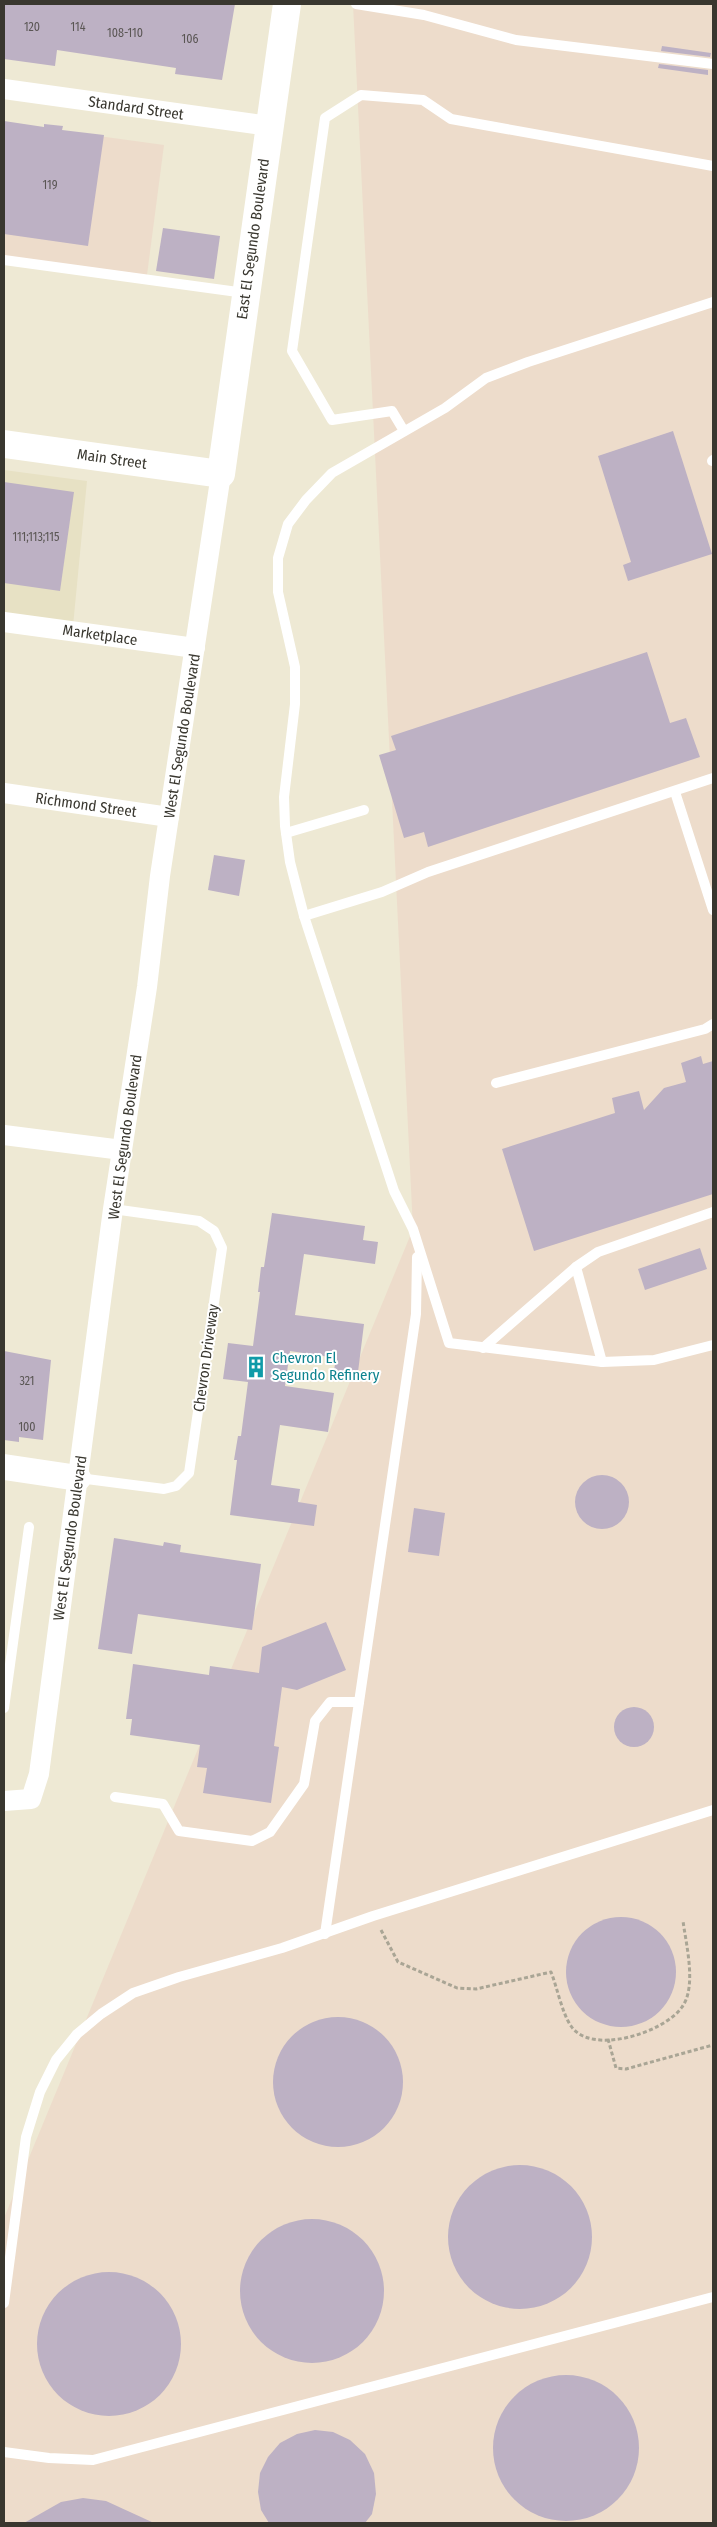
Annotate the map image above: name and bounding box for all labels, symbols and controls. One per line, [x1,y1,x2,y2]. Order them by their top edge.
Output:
house number: 120 [24,20,40,34]
house number: 114 [70,20,86,34]
house number: 108-110 [107,26,143,40]
house number: 106 [182,32,198,46]
street label: Standard Street [87,92,185,124]
street label: East El Segundo Boulevard [233,157,273,321]
house number: 119 [42,178,58,192]
street label: Main Street [76,445,148,473]
house number: 111;113;115 [12,530,60,544]
street label: Marketplace [62,621,138,649]
street label: West El Segundo Boulevard [160,652,204,820]
street label: Richmond Street [34,789,138,821]
street label: West El Segundo Boulevard [104,1053,146,1221]
street label: Chevron Driveway [190,1303,223,1413]
place label: Chevron El Segundo Refinery [272,1349,380,1384]
building icon: Chevron El Segundo Refinery [243,1354,269,1380]
house number: 321 [19,1374,35,1388]
house number: 100 [18,1420,36,1434]
street label: West El Segundo Boulevard [49,1454,91,1622]

